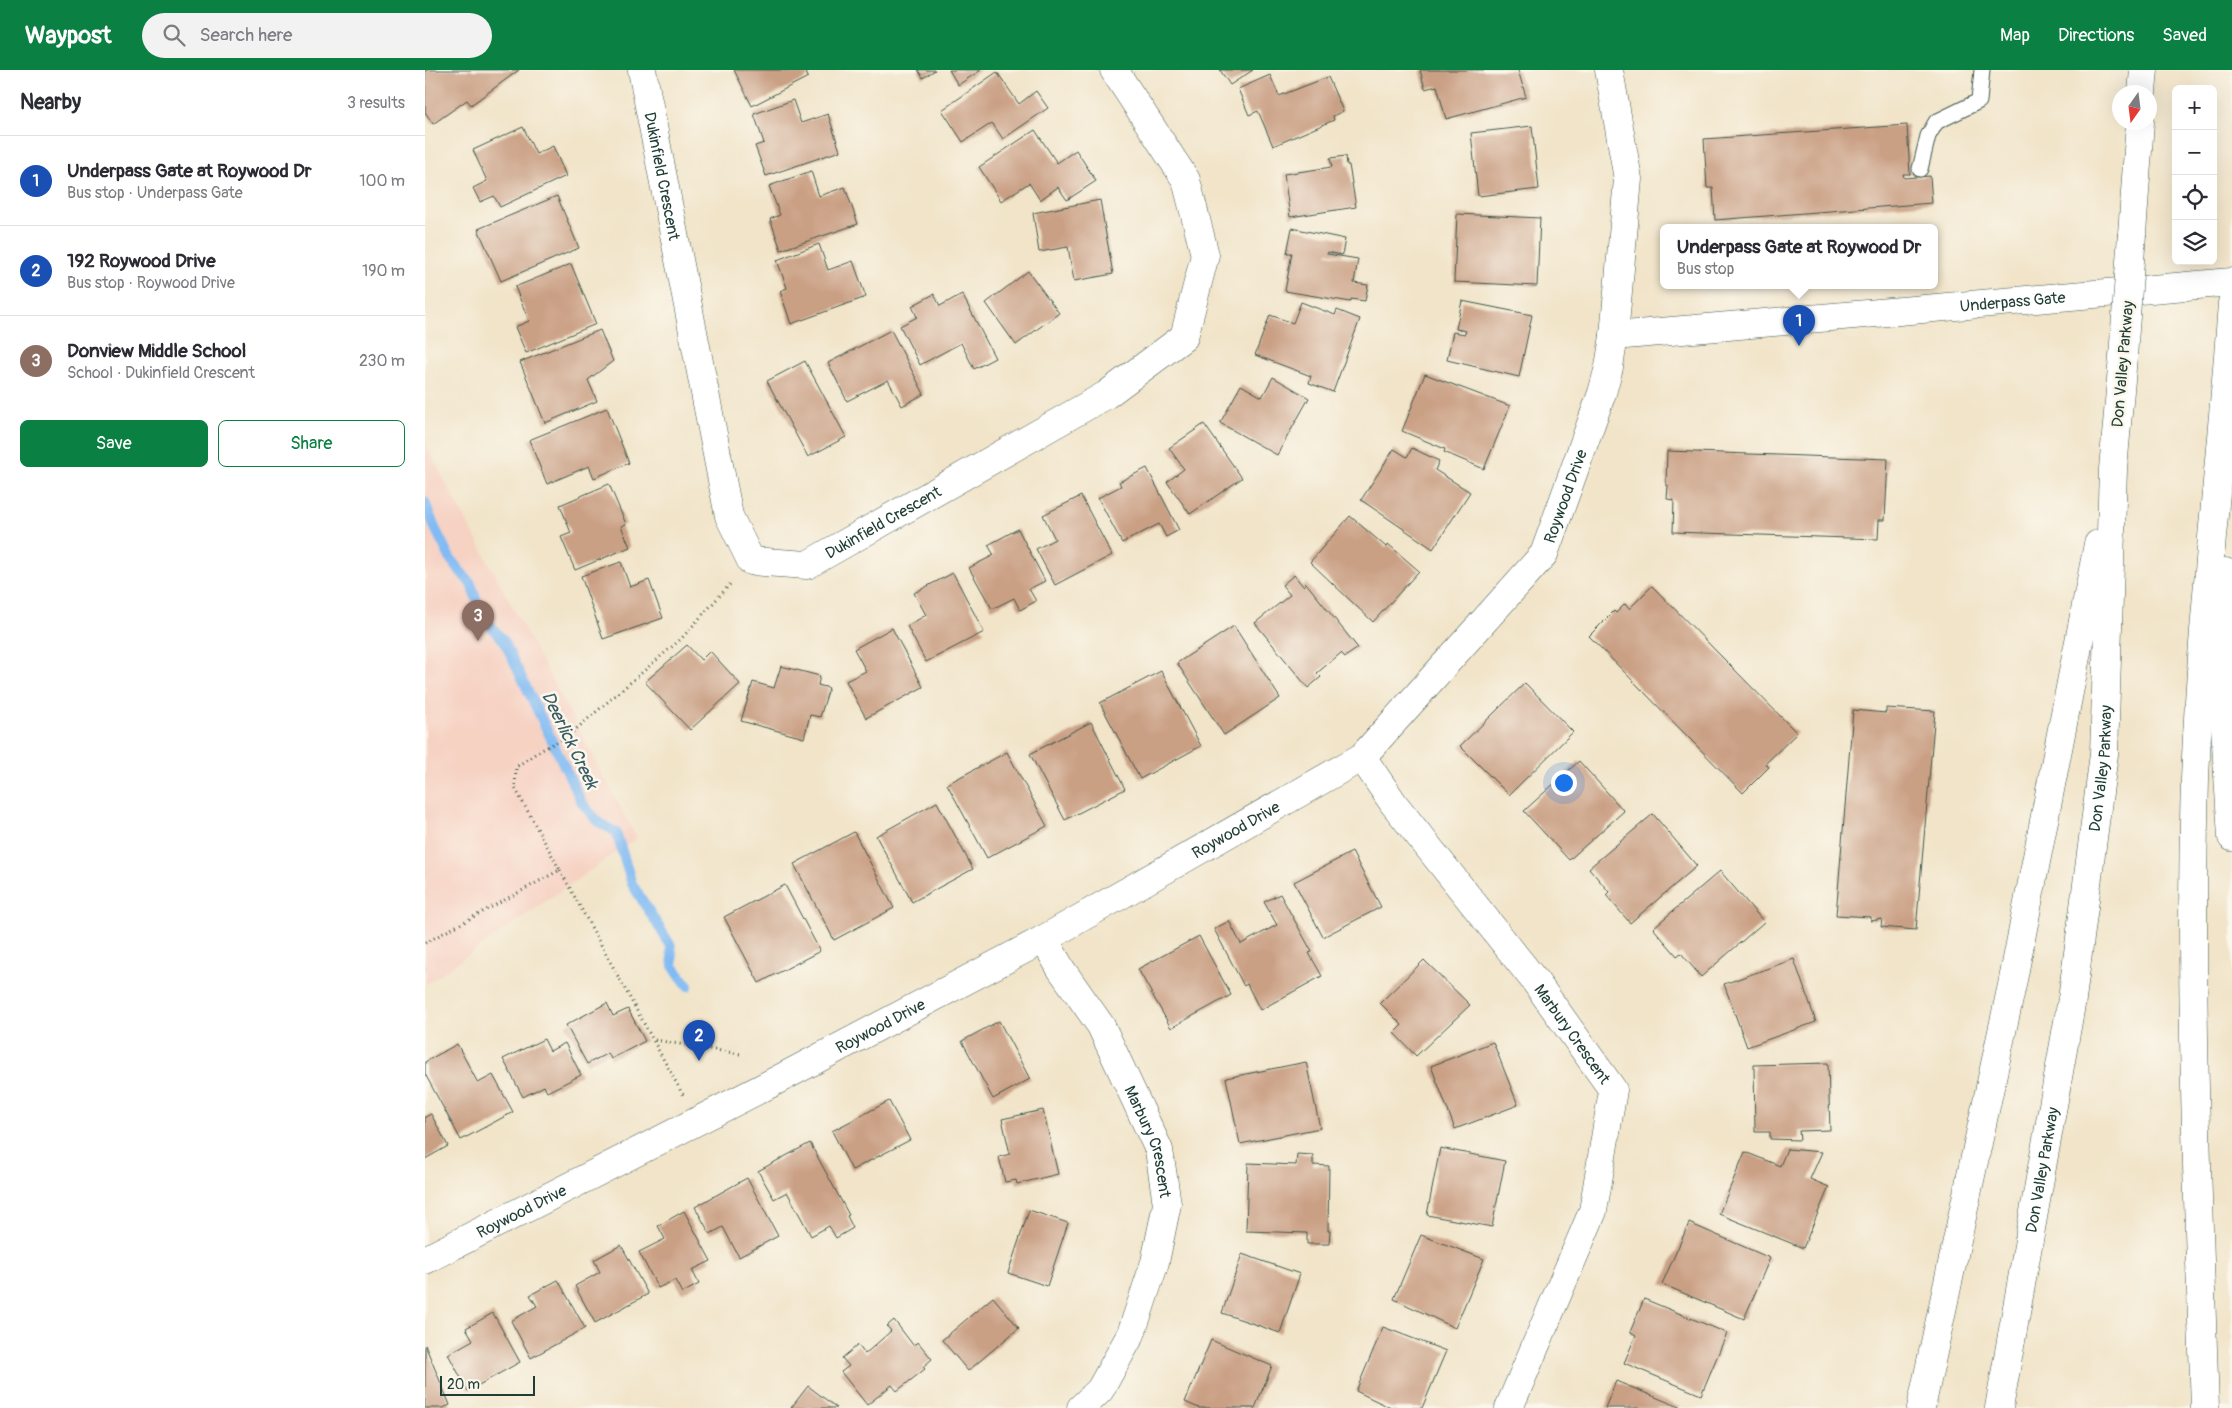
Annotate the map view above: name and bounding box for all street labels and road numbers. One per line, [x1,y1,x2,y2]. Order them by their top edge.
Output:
street label: Dukinfield Crescent [639,110,684,242]
street label: Underpass Gate [1959,288,2066,317]
street label: Don Valley Parkway [2108,300,2139,428]
street label: Roywood Drive [1540,447,1592,546]
street label: Dukinfield Crescent [822,482,945,564]
street label: Don Valley Parkway [2085,705,2117,833]
street label: Roywood Drive [1188,797,1284,863]
street label: Marbury Crescent [1529,980,1615,1089]
street label: Roywood Drive [833,995,929,1058]
street label: Marbury Crescent [1119,1083,1175,1200]
street label: Don Valley Parkway [2021,1105,2064,1234]
street label: Roywood Drive [473,1181,570,1243]

